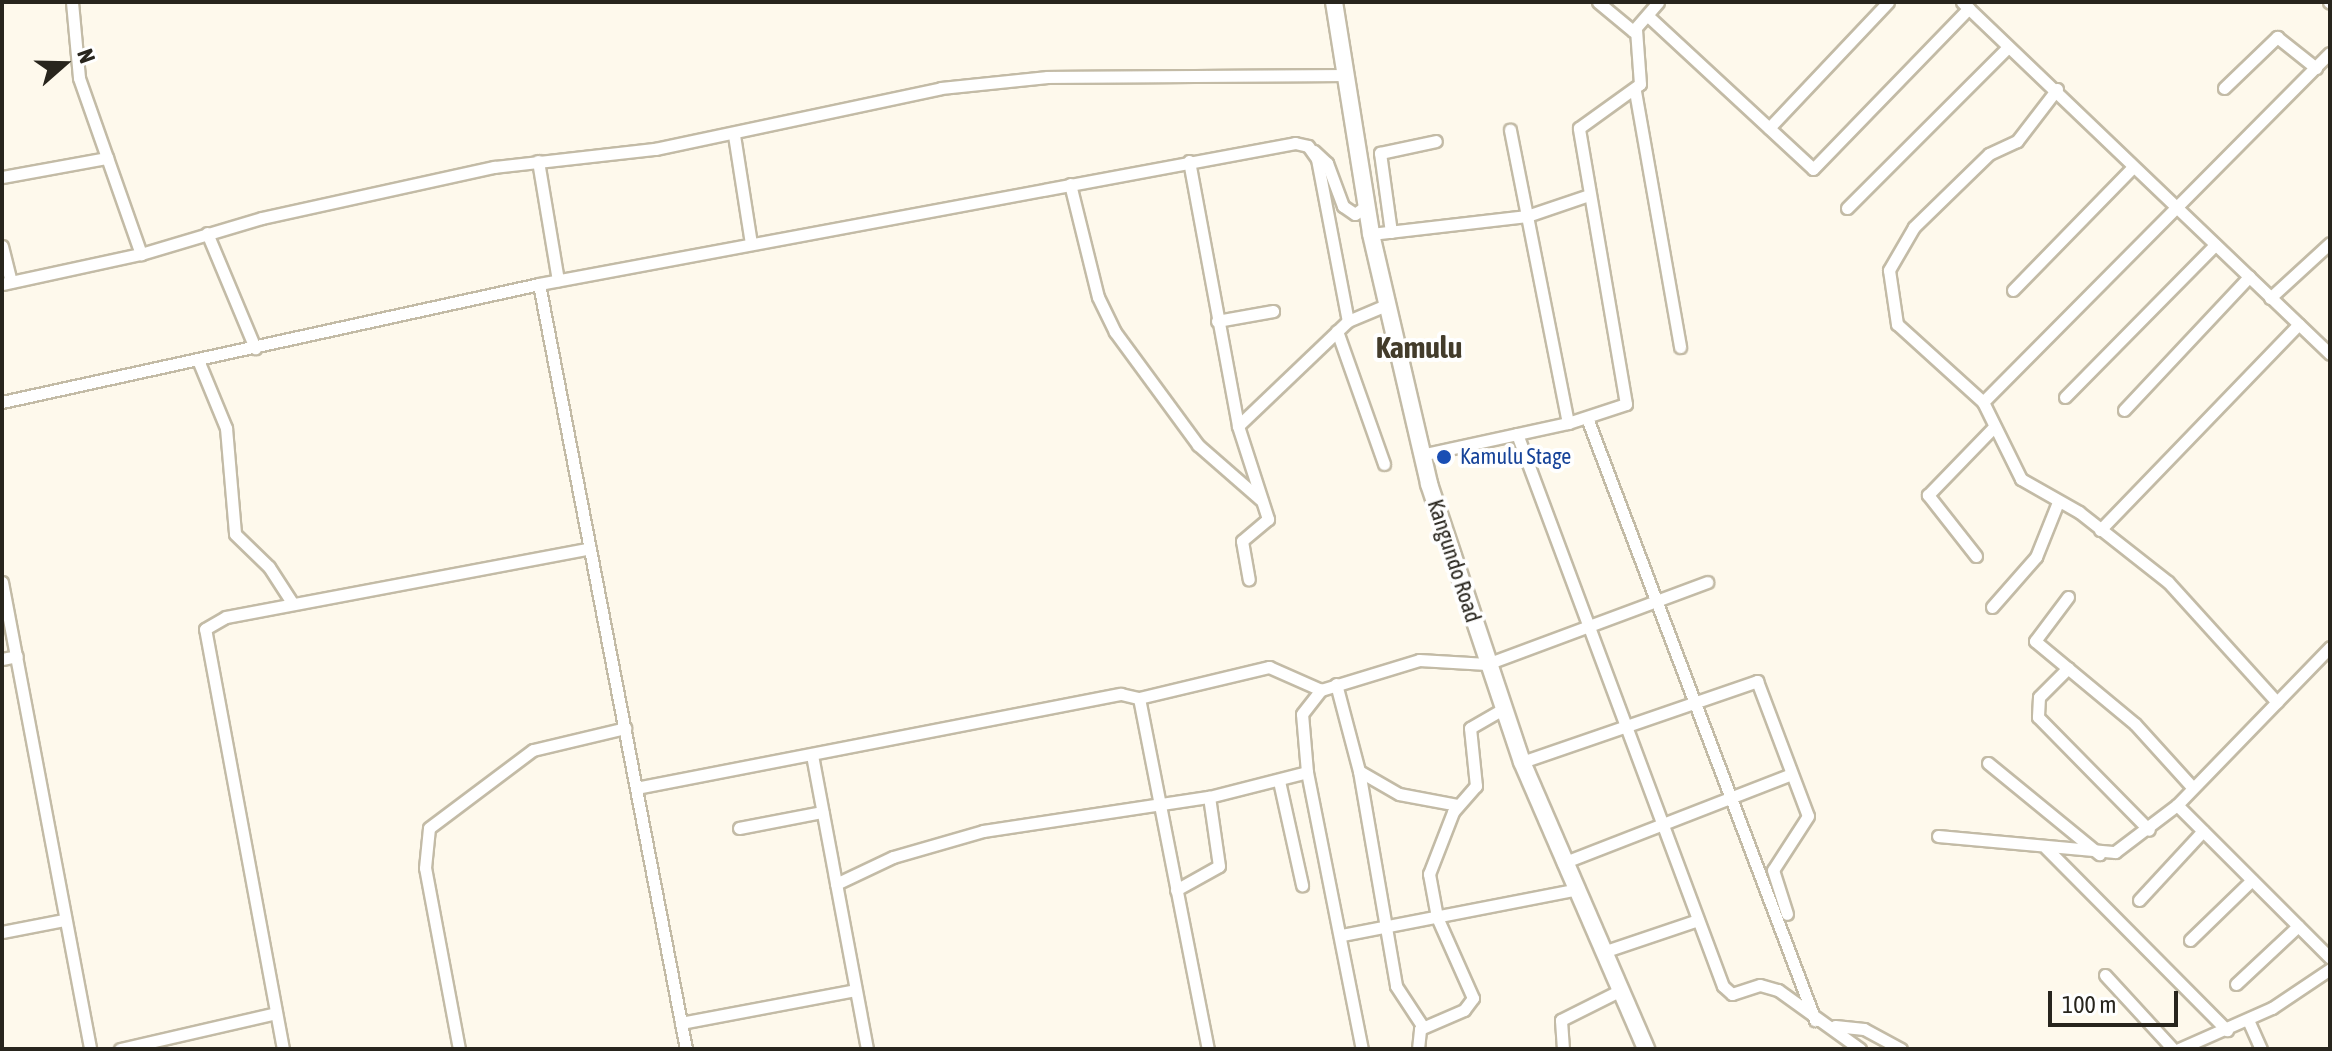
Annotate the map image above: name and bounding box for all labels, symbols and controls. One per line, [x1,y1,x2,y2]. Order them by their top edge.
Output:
north arrow [24,24,104,104]
text: N [72,45,101,66]
district label: Kamulu [1376,329,1462,365]
place label: Kamulu Stage [1460,444,1571,470]
marker: Kamulu Stage [1435,448,1453,466]
street label: Kangundo Road [1422,496,1486,626]
scale bar [2052,975,2182,1025]
text: 100 m [2062,991,2116,1018]

